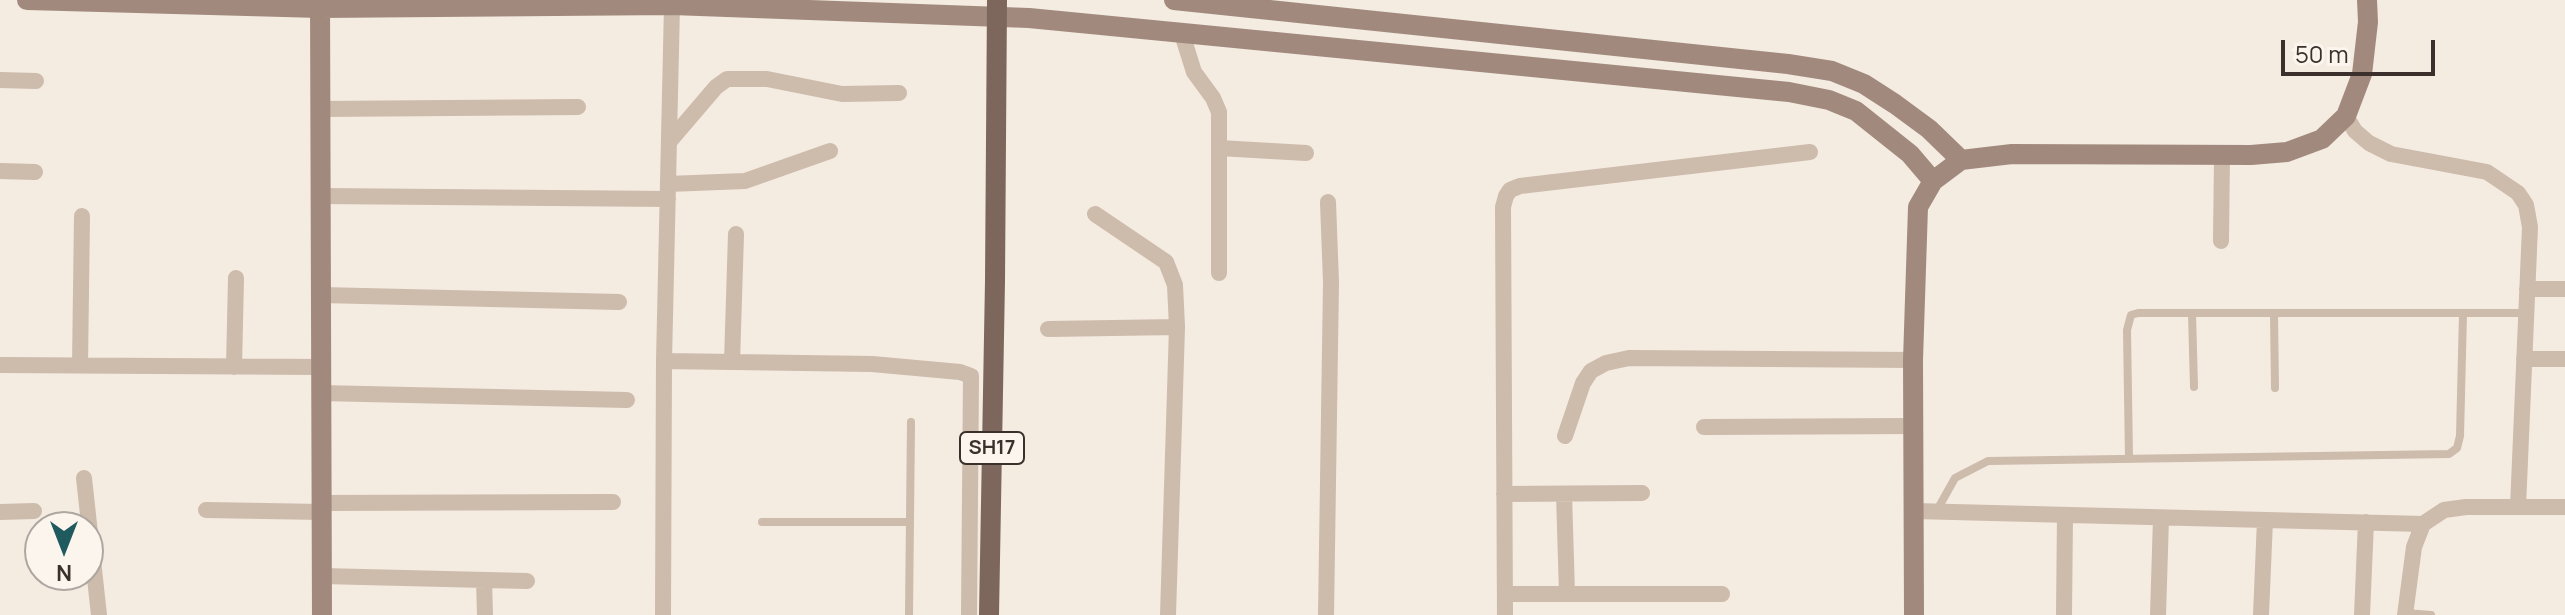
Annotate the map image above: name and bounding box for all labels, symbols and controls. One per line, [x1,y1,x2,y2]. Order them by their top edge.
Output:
scale bar [2285,24,2439,74]
text: 50 m [2295,37,2349,70]
road number: SH17 [960,432,1024,464]
north arrow [24,511,104,591]
text: N [56,558,72,588]

